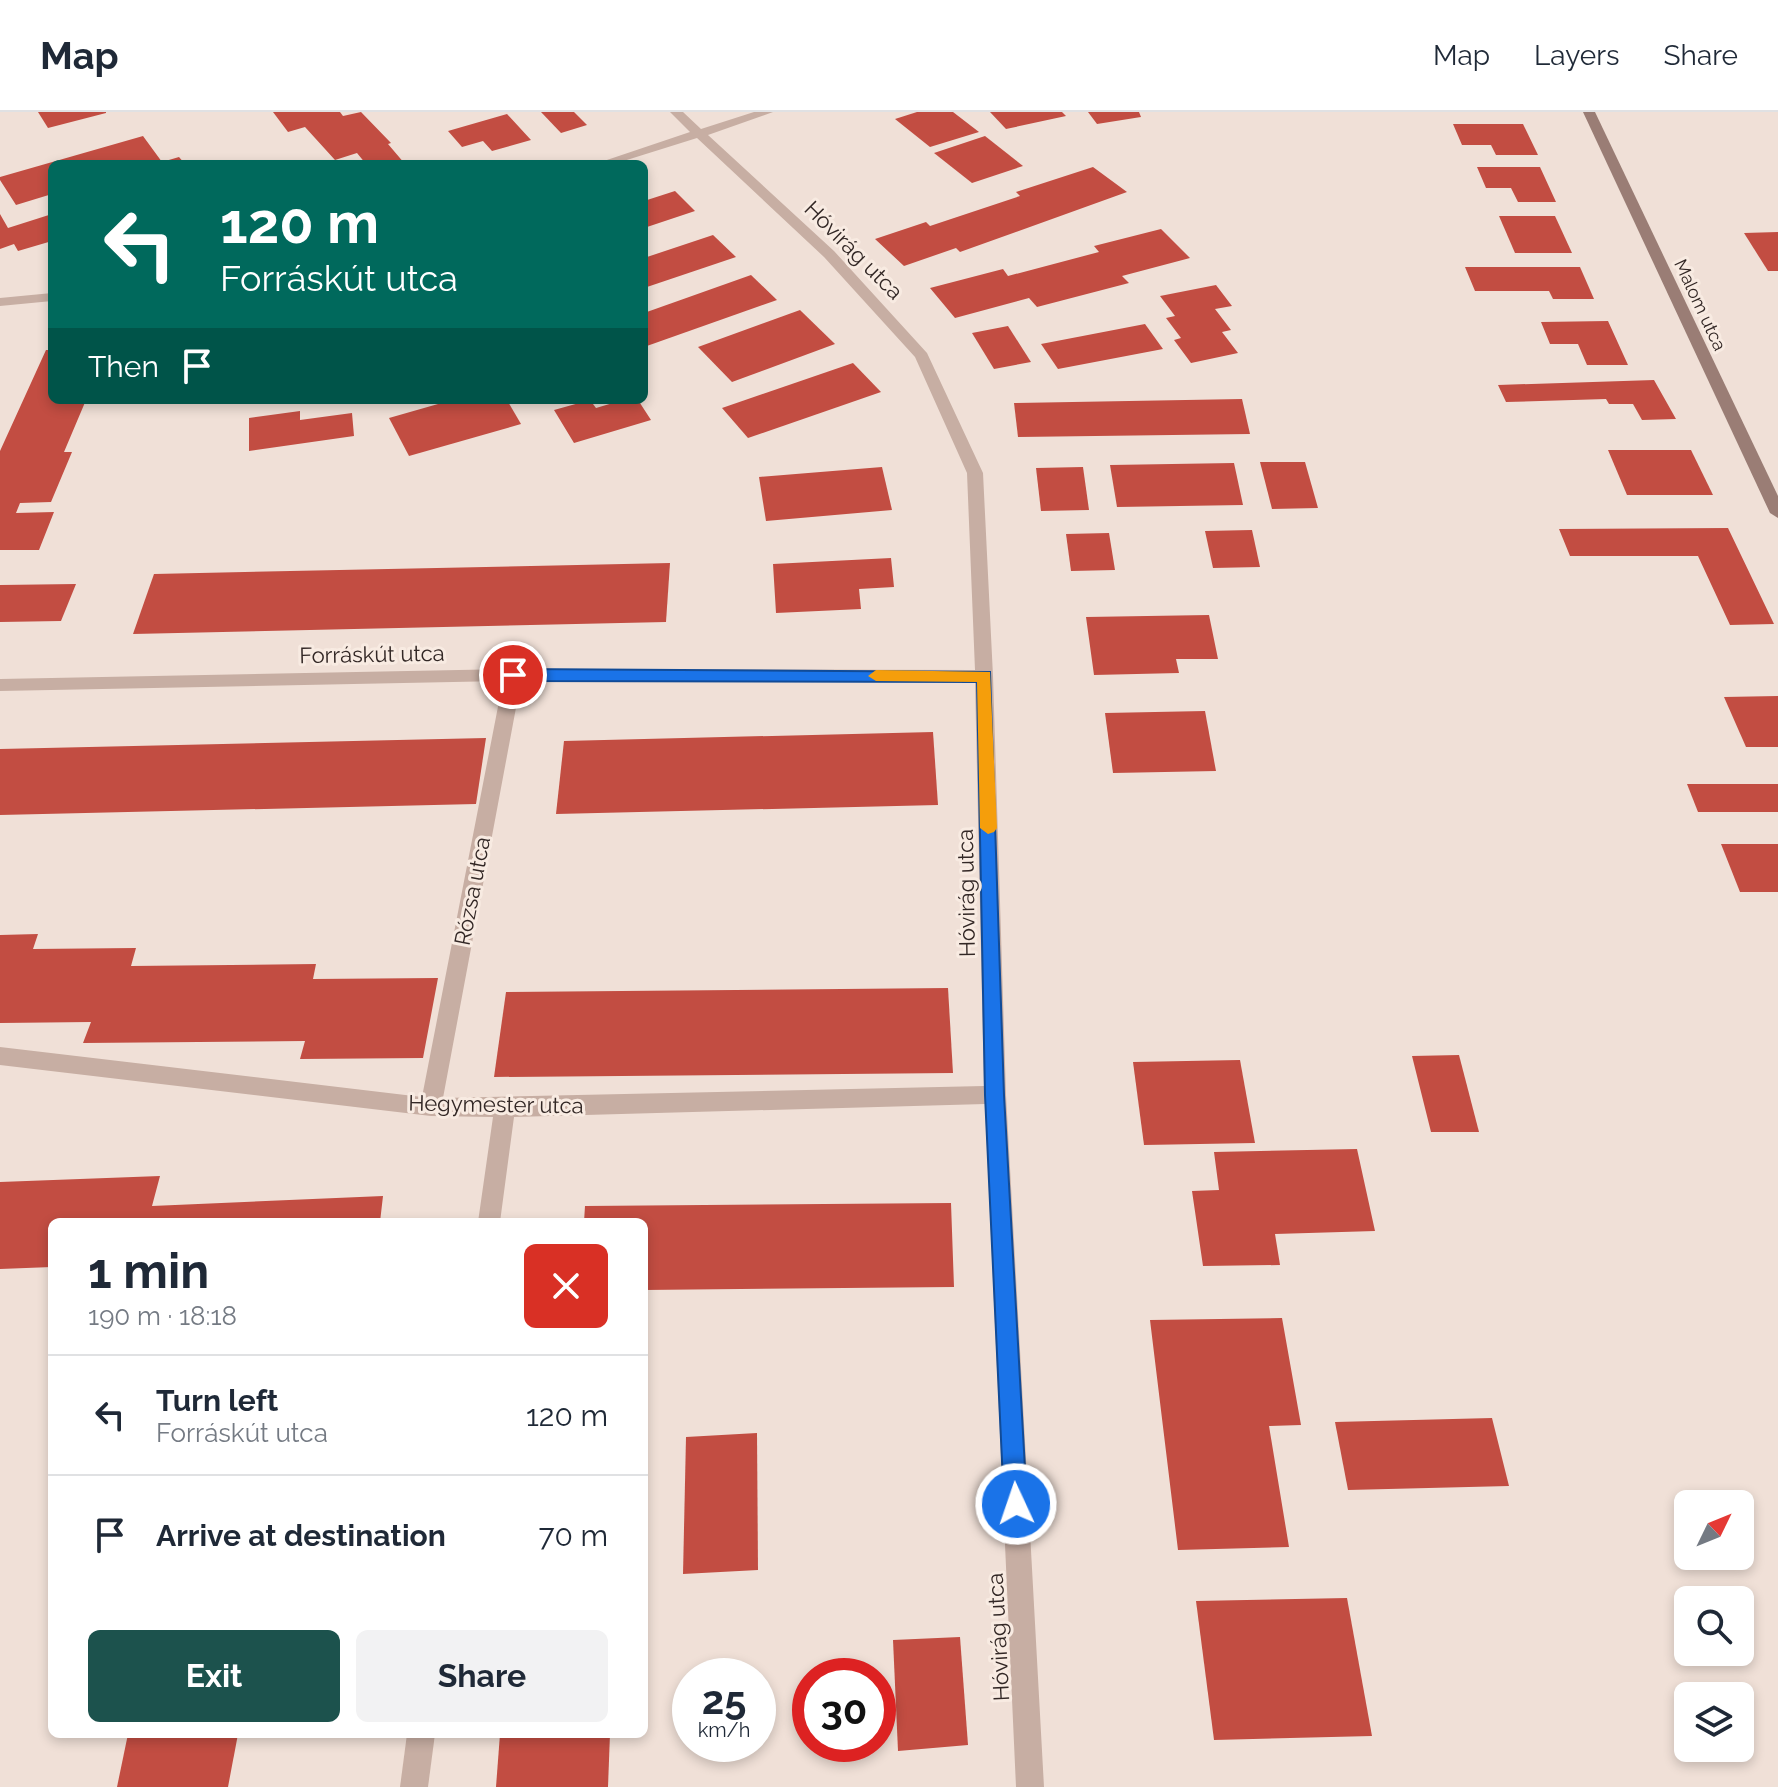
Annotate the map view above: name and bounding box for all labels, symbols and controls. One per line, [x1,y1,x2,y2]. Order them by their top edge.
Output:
text: Map [40,33,119,78]
text: Map [1433,39,1490,72]
text: Layers [1534,39,1620,72]
text: Share [1664,39,1738,72]
text: 120 m [220,190,379,256]
icon: left [88,192,192,296]
street label: Hóvirág utca [799,195,909,305]
street label: Malom utca [1670,256,1731,354]
text: Forráskút utca [220,257,458,299]
icon: arrive [175,344,219,388]
text: Then [88,349,159,384]
street label: Forráskút utca [299,640,445,668]
pin [479,641,547,709]
icon: arrive [491,653,535,697]
street label: Hóvirág utca [952,829,980,957]
street label: Rózsa utca [449,834,495,948]
street label: Hegymester utca [408,1089,584,1119]
text: 1 min [88,1243,209,1299]
button: close [524,1244,608,1328]
text: 190 m · 18:18 [88,1301,237,1331]
text: Turn left [156,1383,278,1418]
icon: left [88,1393,132,1437]
text: 120 m [526,1398,608,1433]
text: Forráskút utca [156,1418,328,1448]
position arrow [974,1462,1058,1546]
north arrow [1674,1490,1754,1570]
map controls [1674,1490,1754,1762]
icon: arrive [88,1513,132,1557]
text: Arrive at destination [156,1518,446,1553]
text: 70 m [538,1518,608,1553]
street label: Hóvirág utca [982,1572,1014,1702]
button: search [1674,1586,1754,1666]
button: Exit [88,1630,340,1722]
button: Share [356,1630,608,1722]
speed limit sign: 30 [792,1658,896,1762]
text: 25 [702,1676,746,1723]
button: layers [1674,1682,1754,1762]
text: km/h [698,1718,750,1742]

